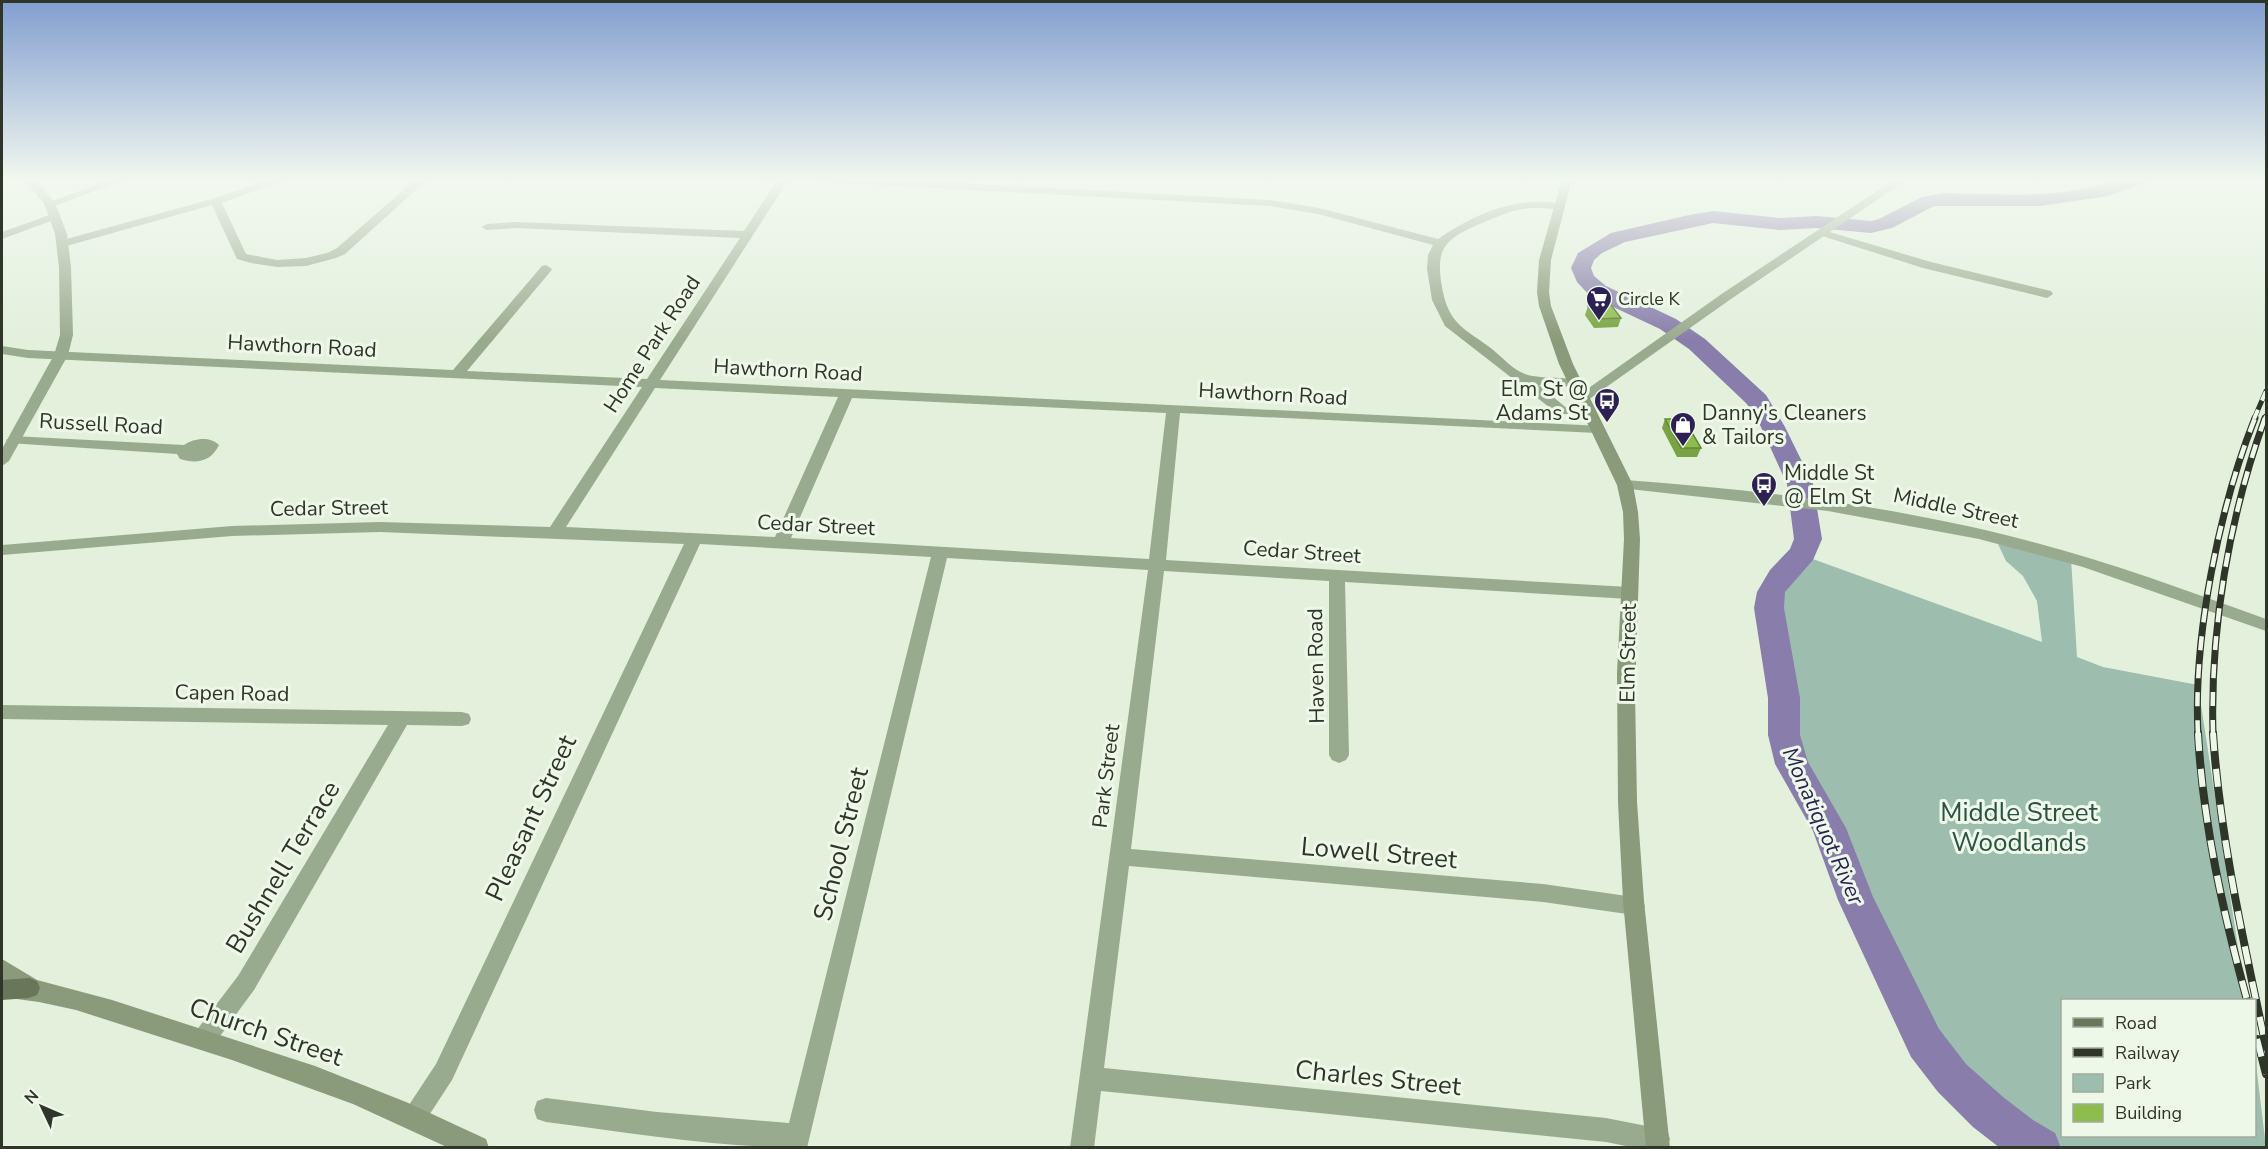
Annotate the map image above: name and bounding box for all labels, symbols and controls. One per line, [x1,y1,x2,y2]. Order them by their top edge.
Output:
street label: Home Park Road [597,270,707,418]
supermarket icon: Circle K [1584,284,1614,322]
place label: Circle K [1618,287,1680,311]
street label: Hawthorn Road [227,328,377,364]
street label: Hawthorn Road [713,352,863,388]
place label: Elm St @ Adams St [1496,375,1589,427]
street label: Hawthorn Road [1198,376,1348,412]
bus stop icon: Elm St @ Adams St [1592,386,1622,424]
place label: Danny's Cleaners & Tailors [1702,399,1867,451]
street label: Russell Road [38,407,164,441]
shop icon: Danny's Cleaners & Tailors [1668,410,1698,448]
place label: Middle St @ Elm St [1784,459,1875,511]
bus stop icon: Middle St @ Elm St [1749,470,1779,508]
street label: Middle Street [1891,481,2022,535]
street label: Cedar Street [270,493,389,523]
street label: Cedar Street [756,508,876,542]
street label: Cedar Street [1242,534,1363,570]
street label: Elm Street [1613,603,1643,703]
street label: Haven Road [1301,608,1331,724]
street label: Capen Road [174,678,290,708]
street label: Park Street [1086,722,1126,830]
street label: Pleasant Street [477,728,585,907]
water label: Monatiquot River [1775,743,1872,910]
street label: School Street [805,763,877,924]
street label: Bushnell Terrace [218,774,348,960]
park label: Middle Street Woodlands [1940,795,2099,860]
street label: Lowell Street [1299,829,1460,877]
street label: Church Street [184,989,348,1075]
legend [2061,999,2256,1137]
text: Road [2115,1011,2157,1035]
text: Railway [2115,1041,2180,1065]
street label: Charles Street [1293,1052,1464,1104]
text: Park [2115,1071,2152,1095]
north arrow [12,1077,72,1137]
text: N [20,1085,44,1109]
text: Building [2115,1101,2182,1125]

